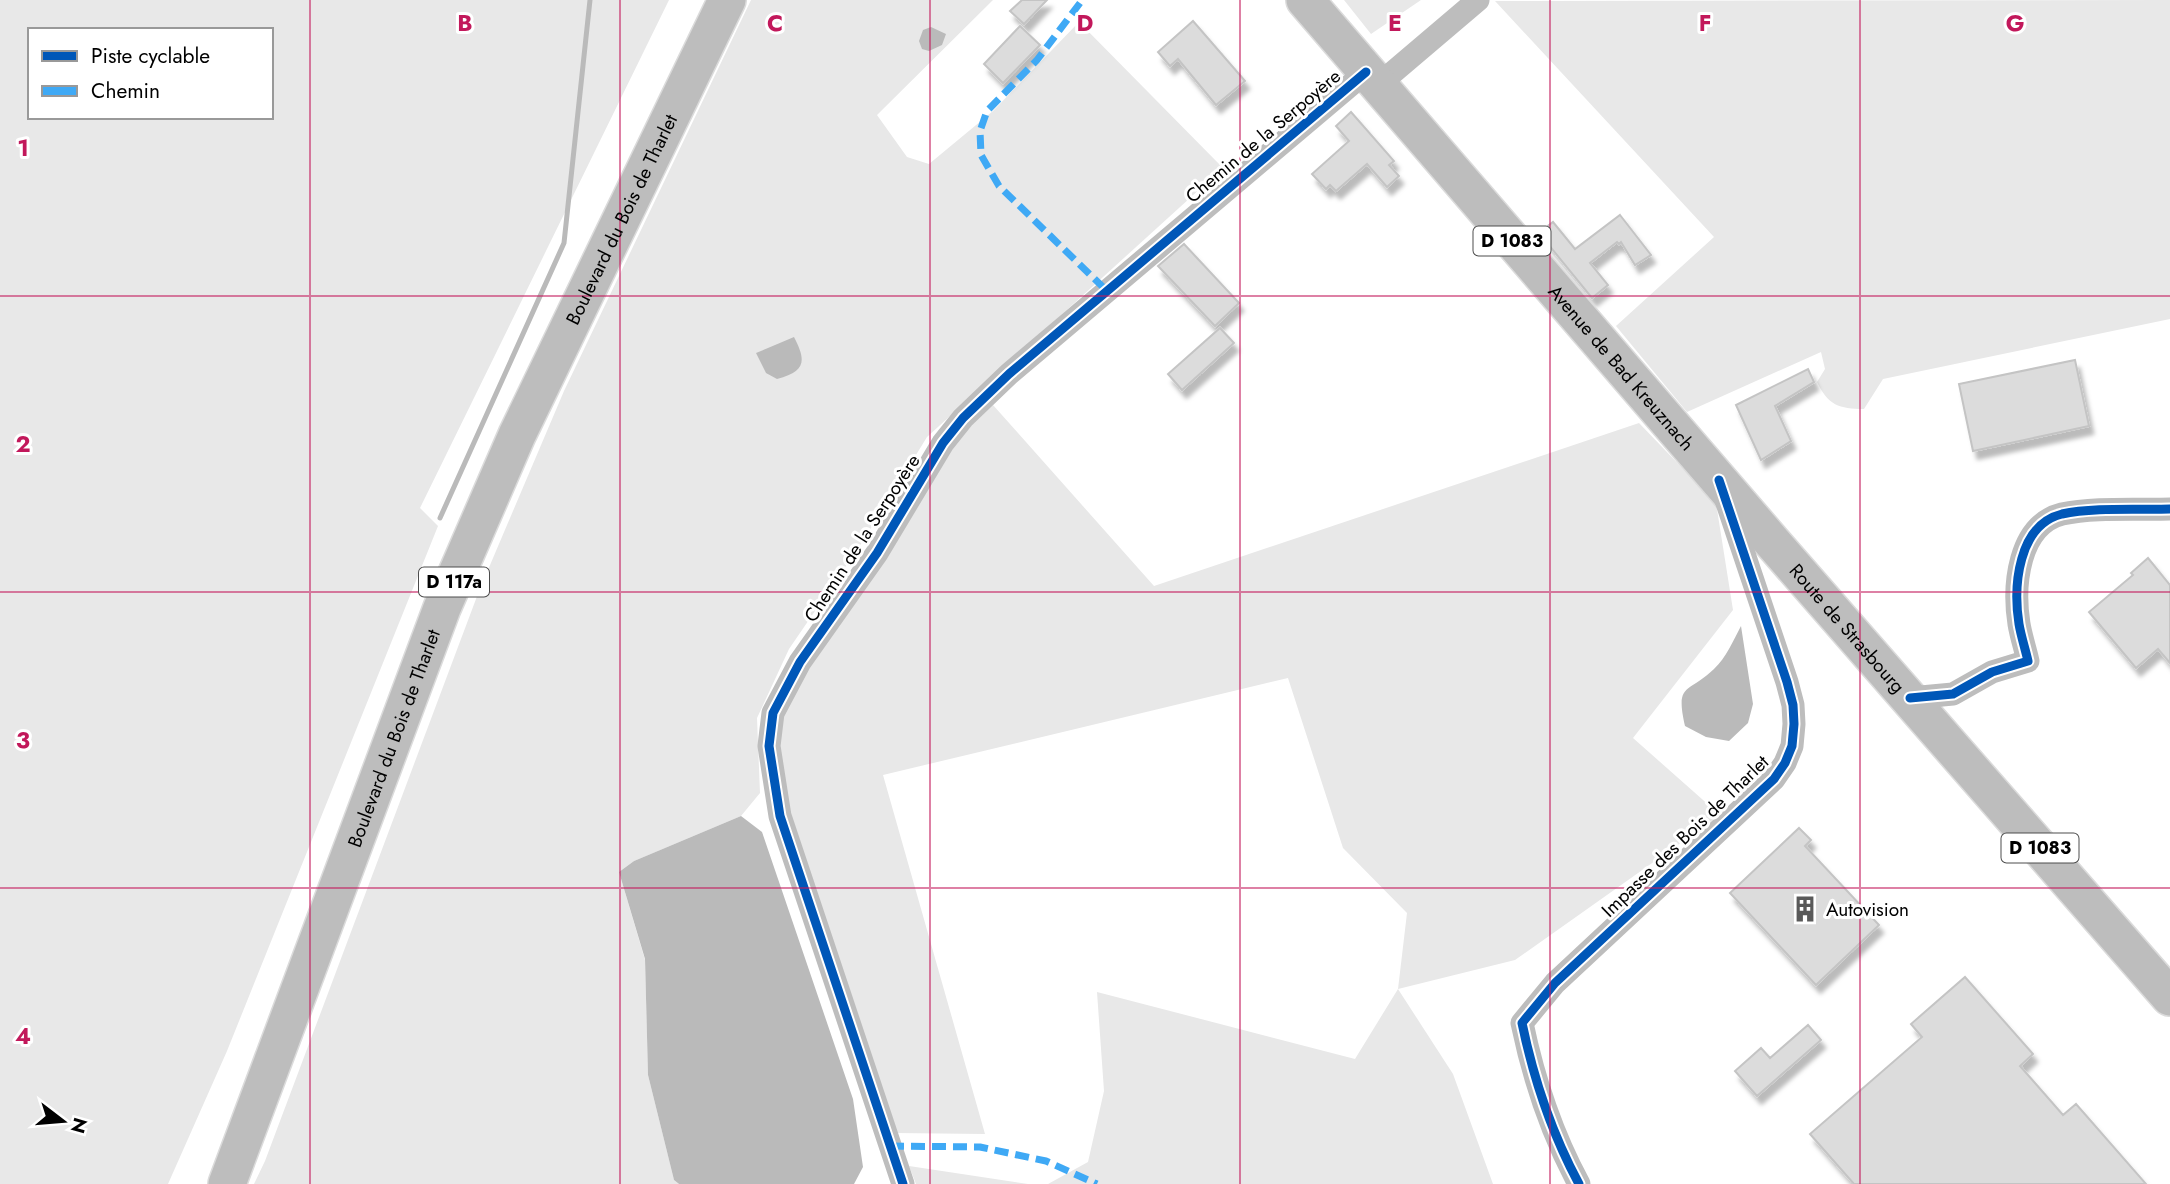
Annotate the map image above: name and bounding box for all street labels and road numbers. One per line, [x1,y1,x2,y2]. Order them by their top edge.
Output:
street label: Chemin de la Serpoyère [1180,63,1347,209]
street label: Boulevard du Bois de Tharlet [559,109,684,329]
road number: D 1083 [1474,227,1550,256]
street label: Avenue de Bad Kreuznach [1542,279,1701,456]
street label: Chemin de la Serpoyère [798,449,927,627]
street label: Route de Strasbourg [1783,558,1912,699]
road number: D 117a [419,568,489,596]
street label: Boulevard du Bois de Tharlet [340,625,447,851]
street label: Impasse des Bois de Tharlet [1595,749,1775,923]
road number: D 1083 [2002,834,2078,862]

